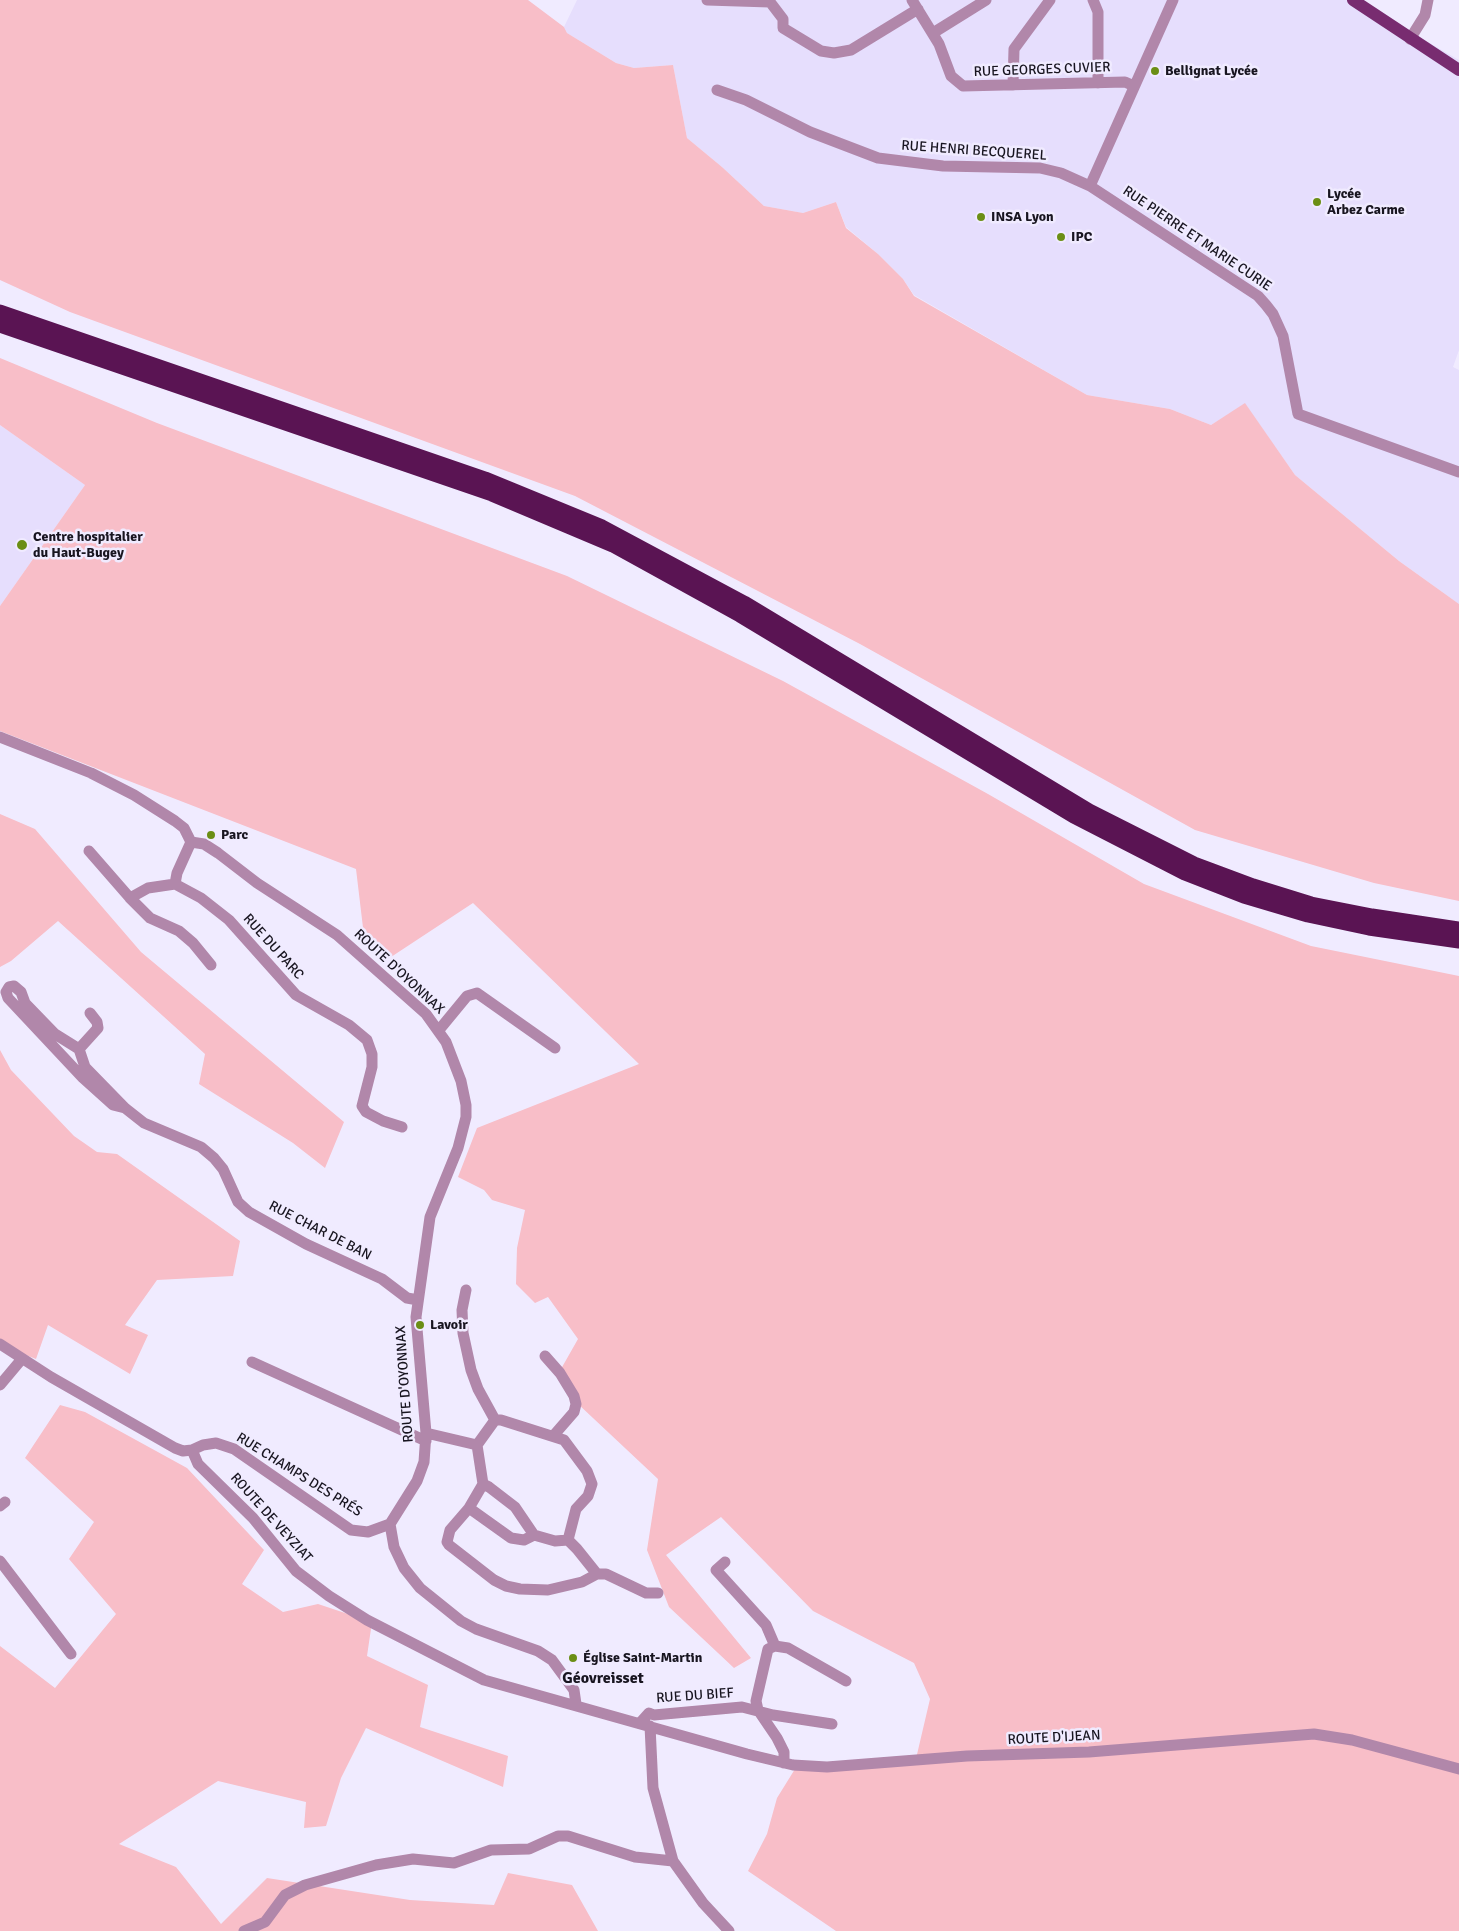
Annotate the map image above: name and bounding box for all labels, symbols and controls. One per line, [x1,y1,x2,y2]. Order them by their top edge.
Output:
street label: RUE GEORGES CUVIER [973,59,1111,81]
place label: Bellignat Lycée [1165,63,1258,79]
marker: Bellignat Lycée [1149,65,1161,77]
street label: RUE HENRI BECQUEREL [901,138,1047,164]
street label: RUE PIERRE ET MARIE CURIE [1119,183,1275,295]
place label: Lycée Arbez Carme [1327,186,1405,218]
marker: Lycée Arbez Carme [1311,196,1323,208]
place label: INSA Lyon [991,209,1054,225]
marker: INSA Lyon [975,211,987,223]
place label: IPC [1071,229,1092,245]
marker: IPC [1055,231,1067,243]
place label: Centre hospitalier du Haut-Bugey [33,529,143,562]
marker: Centre hospitalier du Haut-Bugey [15,538,29,552]
place label: Parc [221,827,248,843]
marker: Parc [205,829,217,841]
street label: RUE DU PARC [239,911,307,983]
street label: ROUTE D'OYONNAX [350,926,448,1018]
street label: RUE CHAR DE BAN [266,1198,374,1264]
place label: Lavoir [430,1317,468,1333]
marker: Lavoir [414,1319,426,1331]
street label: ROUTE D'OYONNAX [393,1325,417,1443]
street label: RUE CHAMPS DES PRÉS [233,1429,365,1521]
street label: ROUTE DE VEYZIAT [227,1470,315,1566]
place label: Église Saint-Martin [583,1650,702,1666]
marker: Église Saint-Martin [567,1652,579,1664]
district label: Géovreisset [562,1669,644,1689]
street label: RUE DU BIEF [656,1685,734,1707]
street label: ROUTE D'IJEAN [1007,1727,1101,1749]

